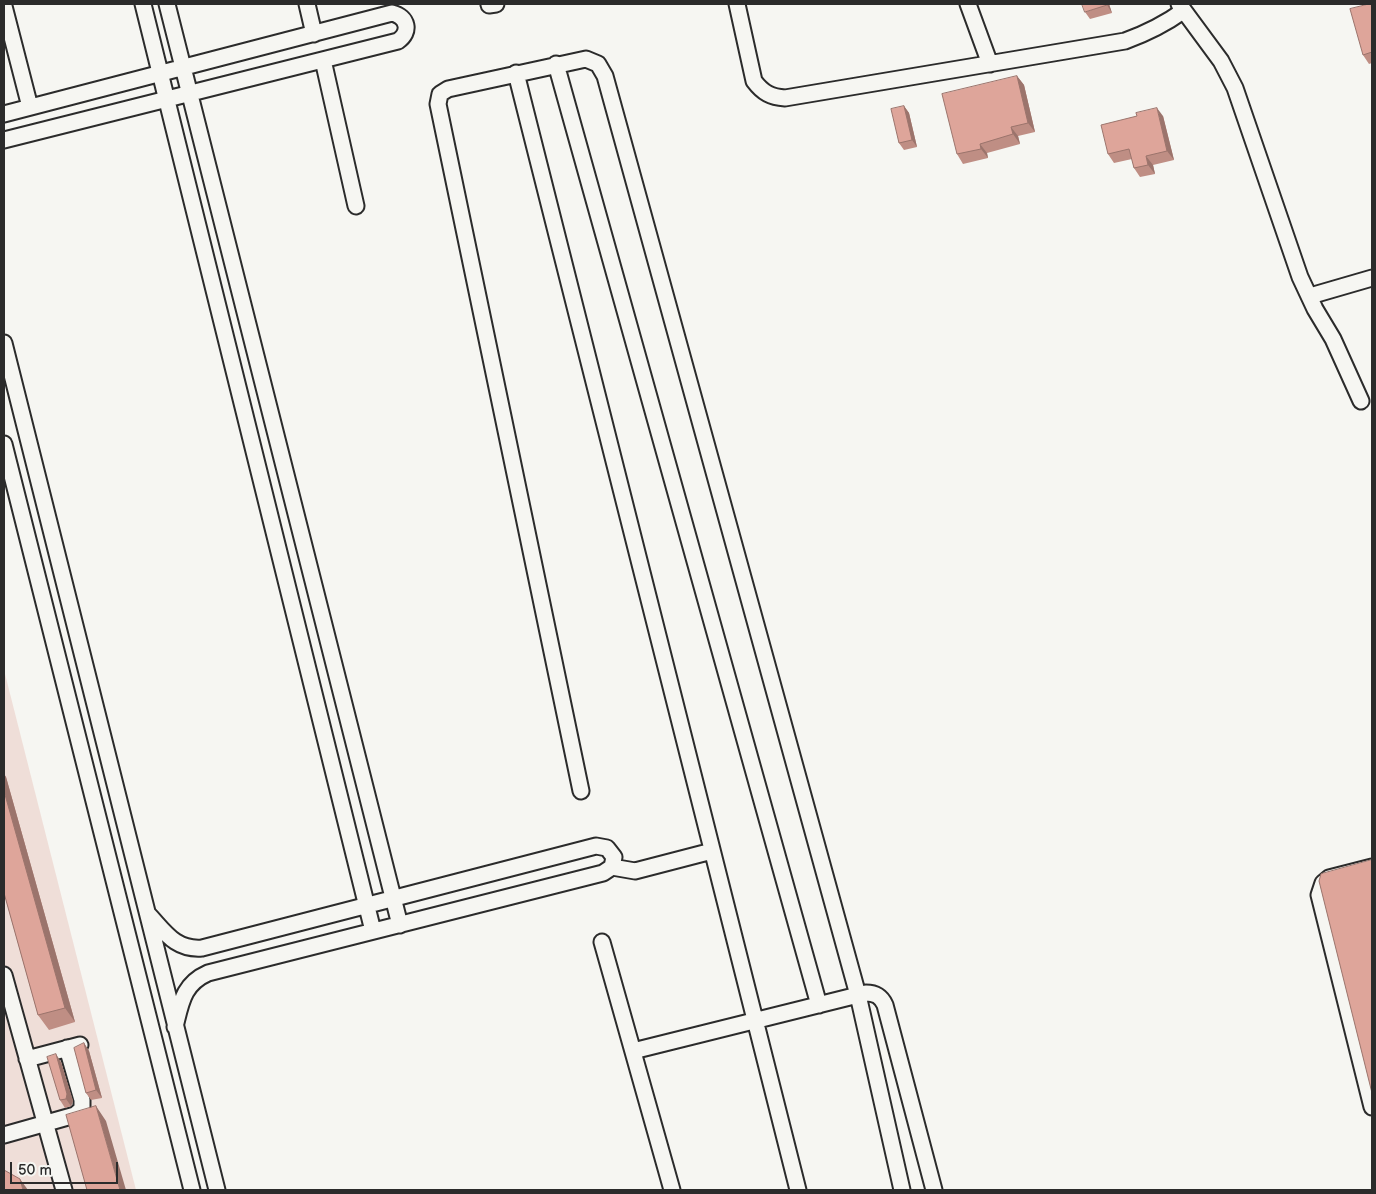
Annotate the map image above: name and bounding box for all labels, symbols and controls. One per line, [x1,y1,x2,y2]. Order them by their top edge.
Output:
scale bar [12,1152,120,1184]
text: 50 m [18,1161,52,1180]

